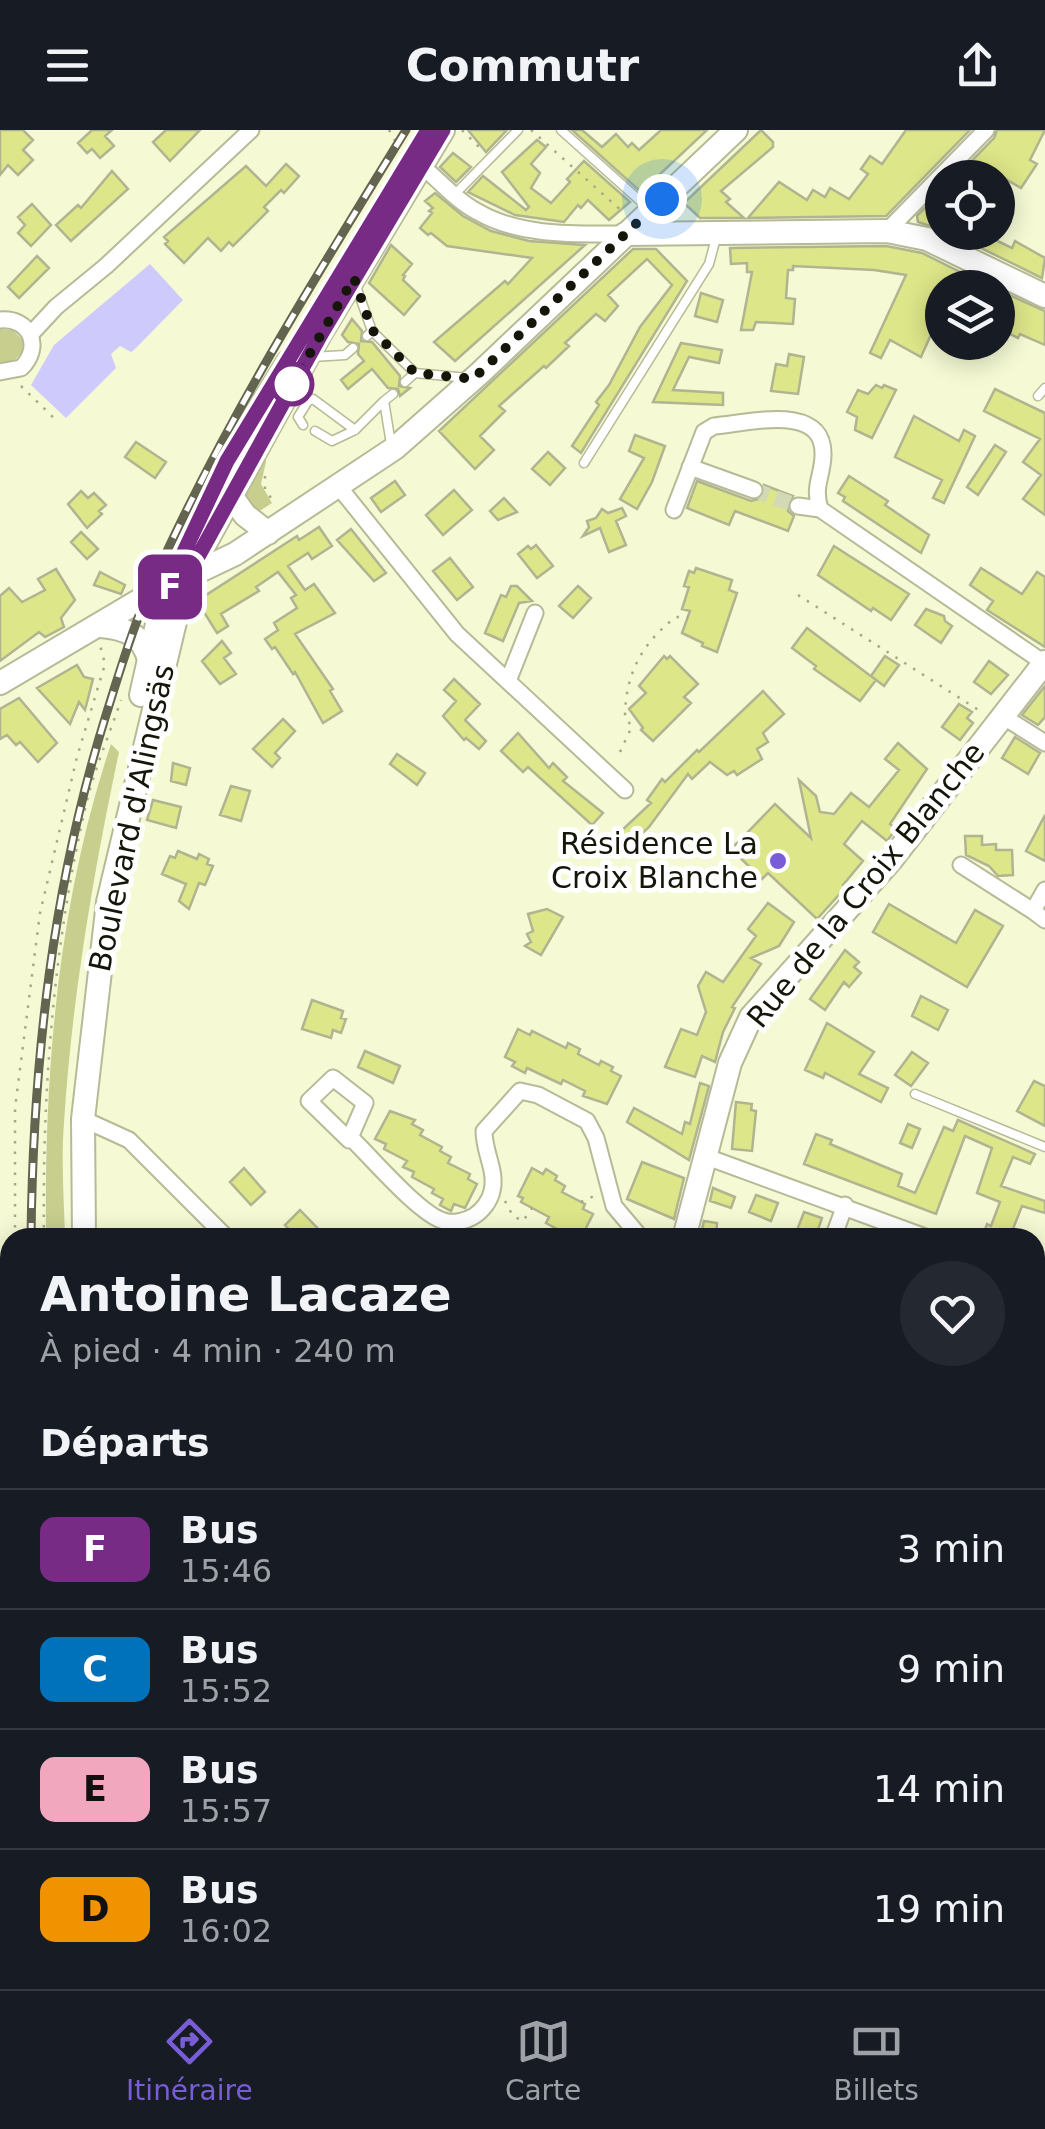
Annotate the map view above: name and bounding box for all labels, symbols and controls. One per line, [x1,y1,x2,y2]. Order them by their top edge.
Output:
icon: menu [40,38,95,93]
icon: share [950,38,1005,93]
text: Commutr [406,39,639,92]
map controls [925,160,1015,360]
button: locate [925,160,1015,250]
your location [637,174,687,224]
button: layers [925,270,1015,360]
unlabelled marker [271,363,313,405]
line badge: F [138,554,202,620]
text: F [158,567,182,607]
street label: Boulevard d'Alingsäs [82,661,181,975]
street label: Rue de la Croix Blanche [740,735,991,1034]
place label: Résidence La Croix Blanche [551,826,758,895]
marker: Résidence La Croix Blanche [767,850,789,872]
button: heart [900,1261,1005,1366]
text: Antoine Lacaze [40,1266,451,1322]
text: À pied · 4 min · 240 m [40,1332,396,1370]
text: Départs [40,1421,210,1465]
text: Bus [180,1508,259,1552]
text: 3 min [897,1527,1005,1571]
text: F [83,1529,107,1569]
text: 15:46 [180,1552,272,1590]
text: Bus [180,1628,259,1672]
text: 9 min [897,1647,1005,1691]
text: C [82,1649,108,1689]
text: 15:52 [180,1672,272,1710]
text: Bus [180,1748,259,1792]
text: 14 min [873,1767,1005,1811]
text: E [83,1769,107,1809]
text: 15:57 [180,1792,272,1830]
text: Bus [180,1868,259,1912]
text: 19 min [873,1887,1005,1931]
text: D [80,1889,110,1929]
text: 16:02 [180,1912,272,1950]
tab: Itinéraire [126,2014,253,2107]
tab: Carte [505,2014,581,2107]
tab: Billets [834,2014,919,2107]

